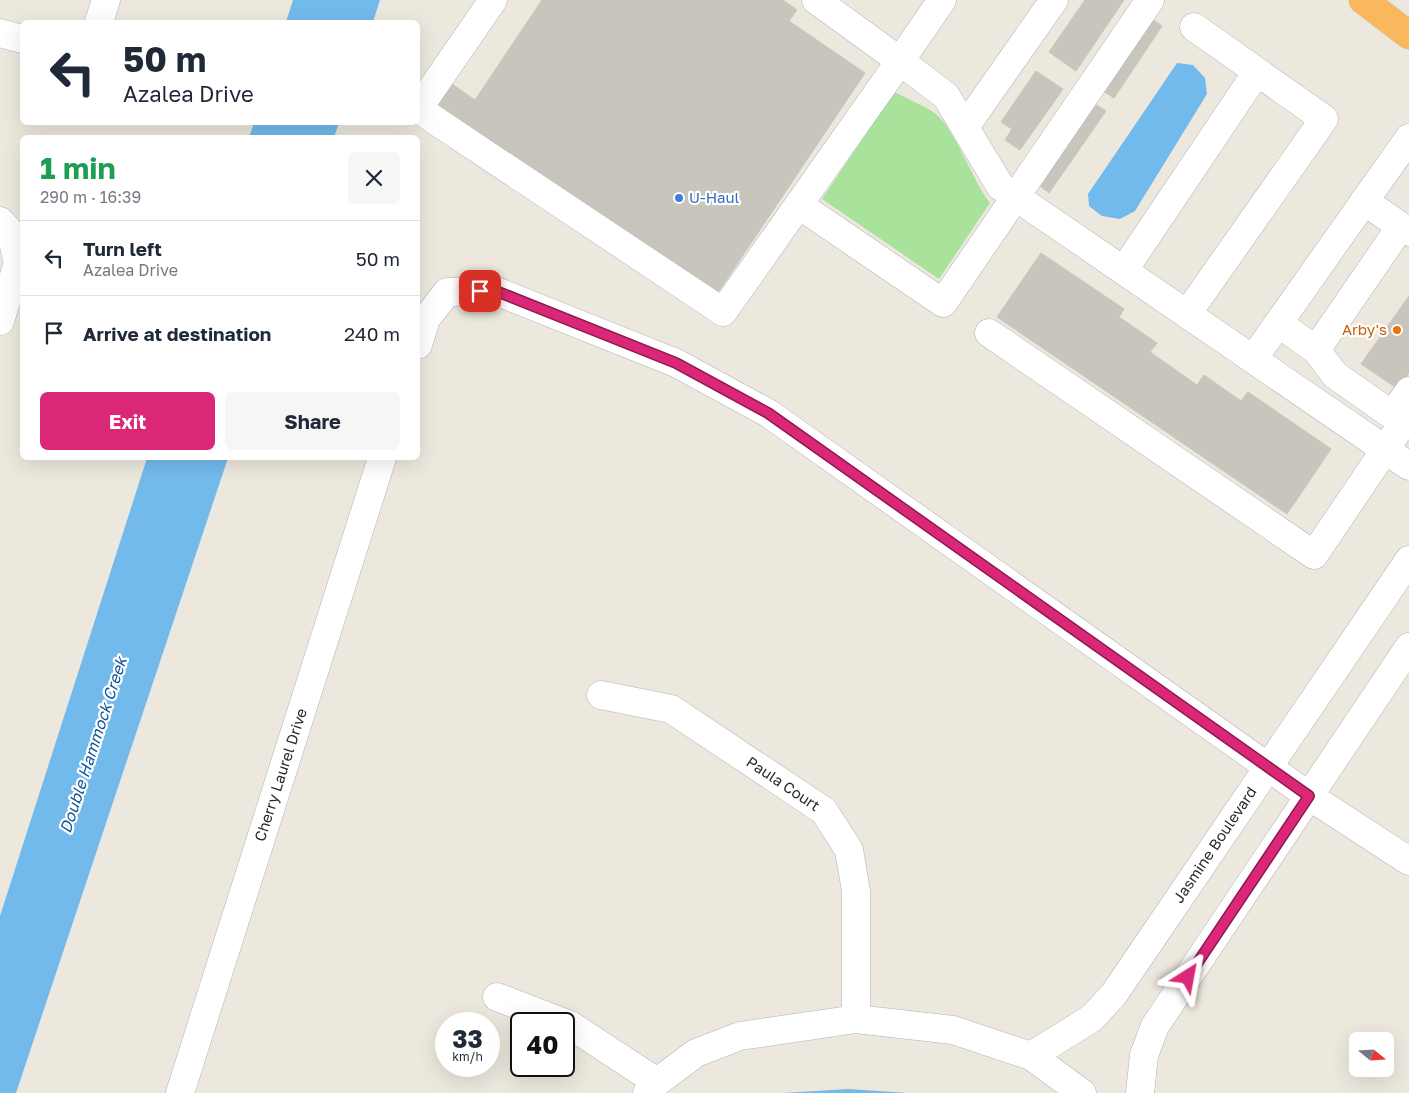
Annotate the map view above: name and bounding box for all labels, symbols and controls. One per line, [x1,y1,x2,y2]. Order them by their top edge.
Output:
text: 50 m [123,38,206,80]
icon: left [40,40,105,105]
text: Azalea Drive [123,80,254,107]
text: 1 min [40,150,116,186]
button: close [348,152,400,204]
text: 290 m · 16:39 [40,187,141,207]
place label: U-Haul [689,188,740,206]
marker: U-Haul [673,192,685,204]
text: Turn left [83,237,162,260]
icon: left [40,244,68,272]
text: 50 m [356,247,400,270]
text: Azalea Drive [83,260,178,280]
pin [459,270,501,312]
icon: arrive [466,277,494,305]
icon: arrive [40,319,68,347]
place label: Arby's [1342,320,1387,338]
text: Arrive at destination [83,322,271,345]
text: 240 m [344,322,400,345]
marker: Arby's [1391,324,1403,336]
button: Exit [40,392,215,450]
button: Share [225,392,400,450]
water label: Double Hammock Creek [55,653,132,836]
street label: Cherry Laurel Drive [250,706,310,843]
street label: Paula Court [743,752,824,814]
street label: Jasmine Boulevard [1169,783,1260,906]
position arrow [1161,950,1213,1002]
speed limit sign: 40 [510,1012,575,1077]
text: 33 [452,1023,483,1054]
north arrow [1349,1032,1394,1078]
map controls [1349,1032,1394,1077]
text: km/h [452,1049,483,1064]

